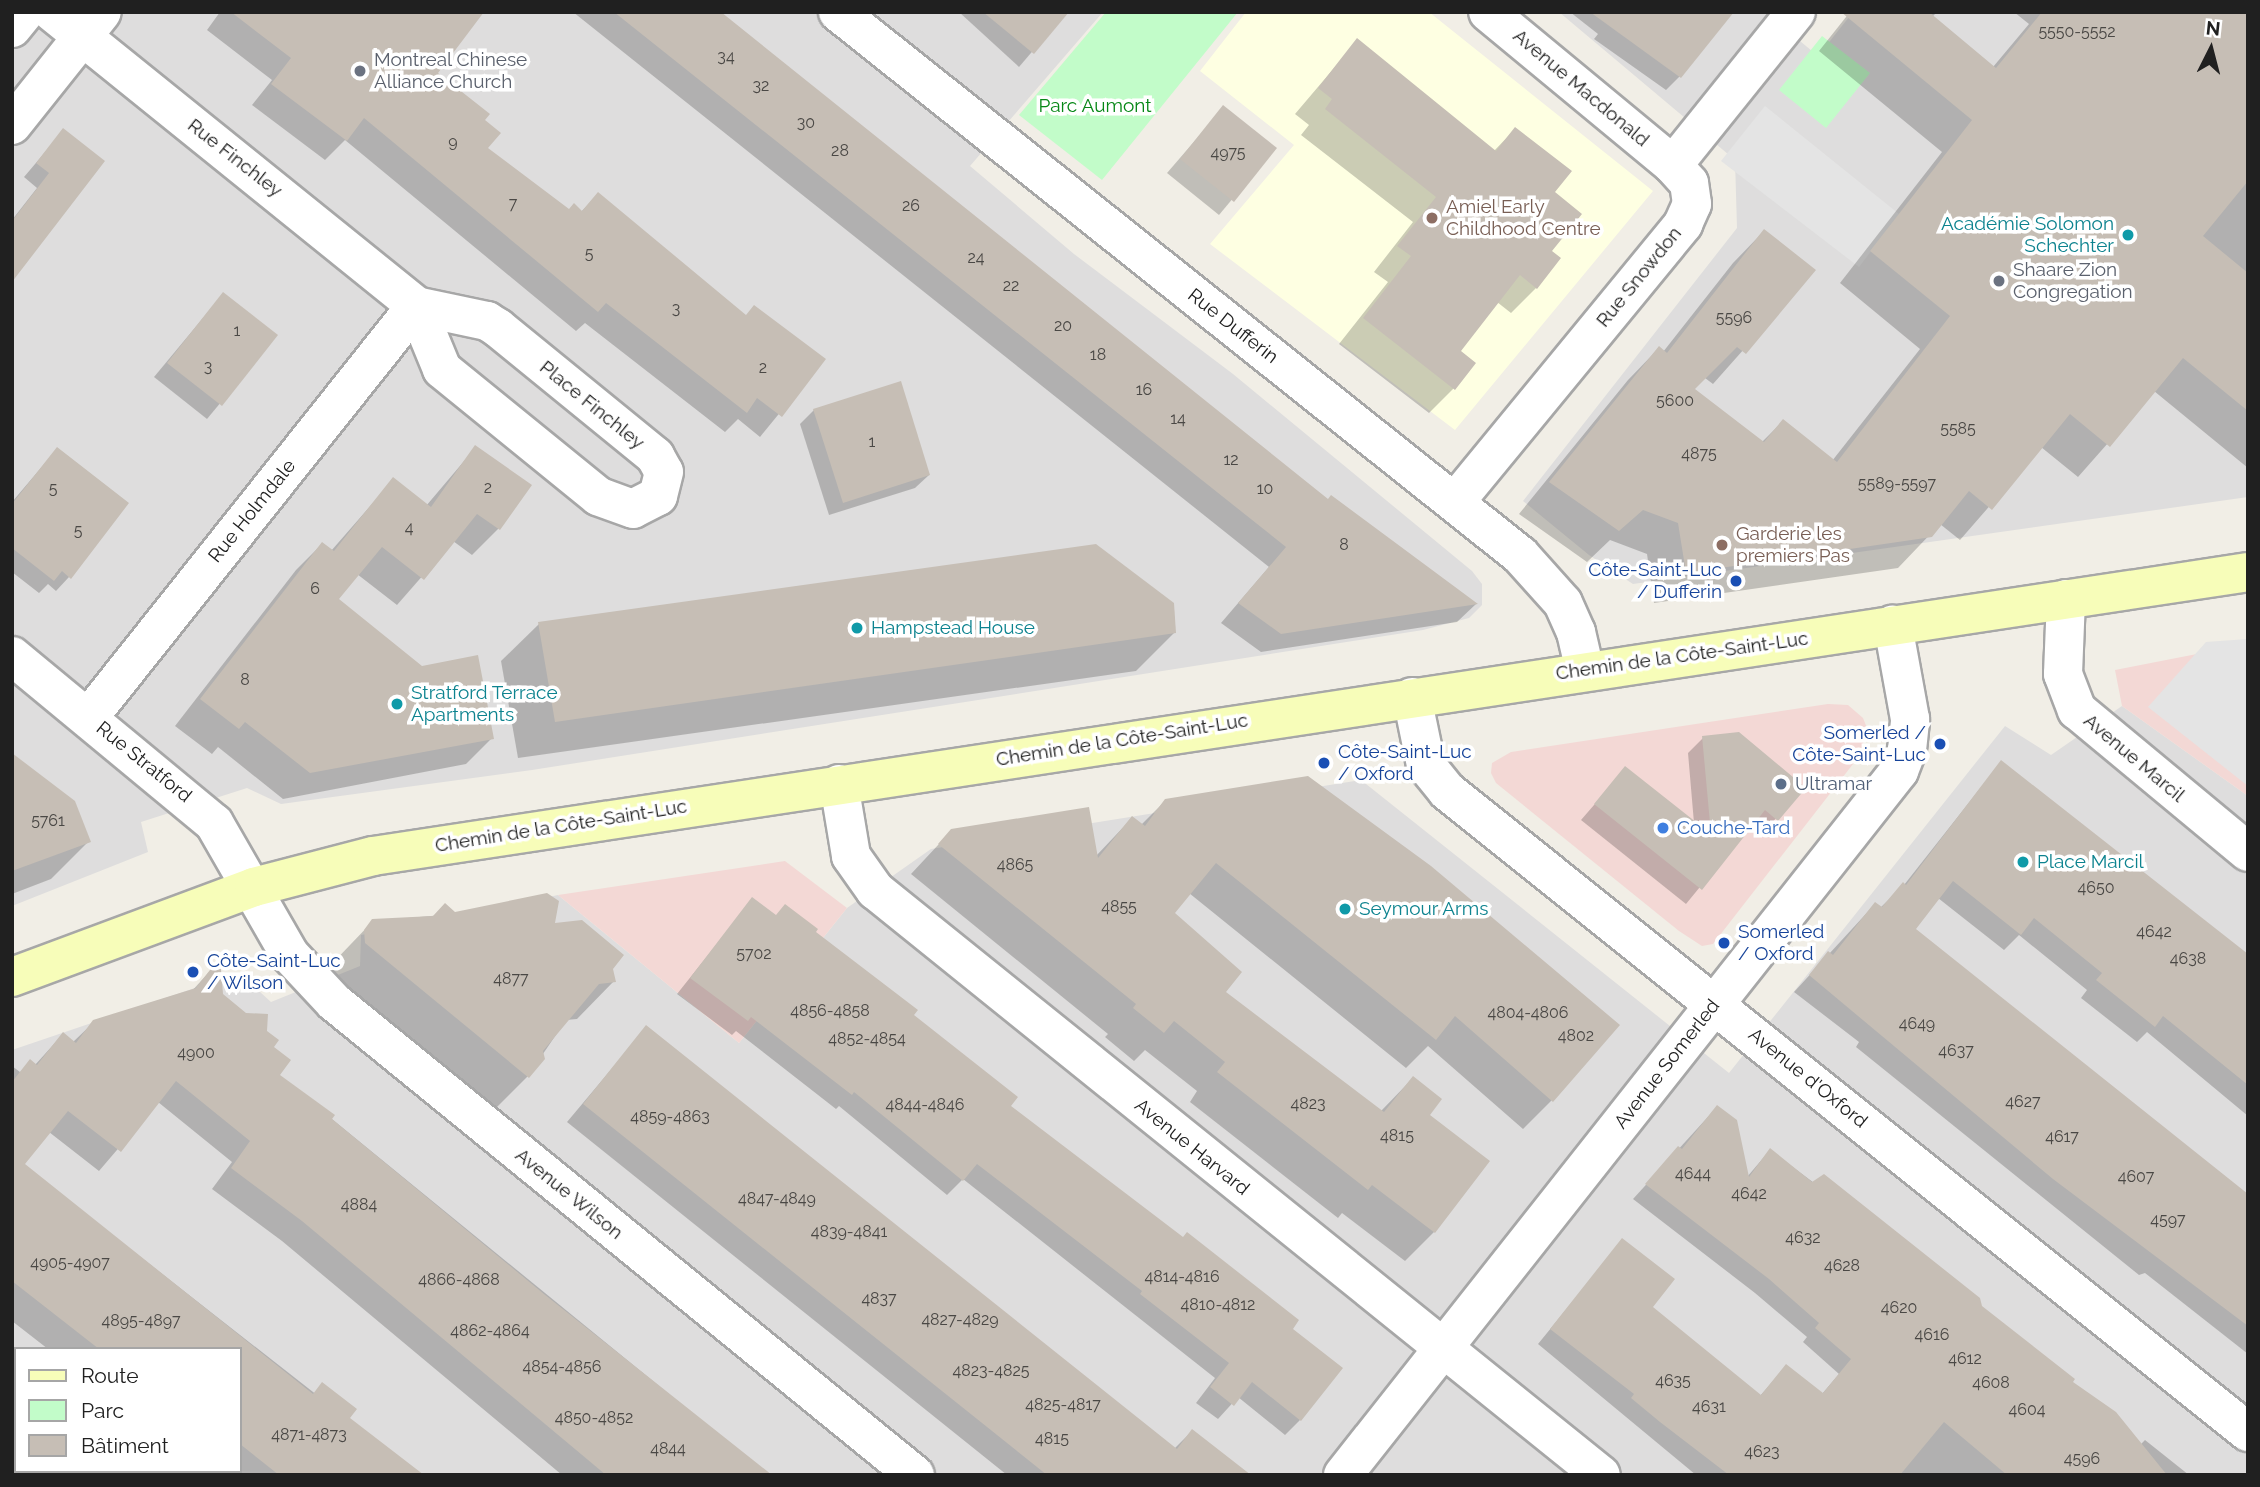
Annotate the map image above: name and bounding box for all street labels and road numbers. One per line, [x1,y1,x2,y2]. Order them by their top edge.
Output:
street label: Avenue Macdonald [1508,25,1654,151]
street label: Rue Finchley [183,114,287,202]
street label: Rue Snowdon [1592,222,1686,332]
street label: Rue Dufferin [1183,284,1283,368]
street label: Place Finchley [535,356,649,454]
street label: Rue Holmdale [204,455,300,567]
street label: Chemin de la Côte-Saint-Luc [1554,627,1810,685]
street label: Chemin de la Côte-Saint-Luc [994,709,1250,771]
street label: Avenue Marcil [2079,709,2189,807]
street label: Rue Stratford [92,717,196,807]
street label: Chemin de la Côte-Saint-Luc [433,795,689,857]
street label: Avenue Somerled [1609,995,1725,1133]
street label: Avenue d'Oxford [1744,1023,1872,1133]
street label: Avenue Harvard [1130,1094,1254,1200]
street label: Avenue Wilson [510,1144,628,1244]

